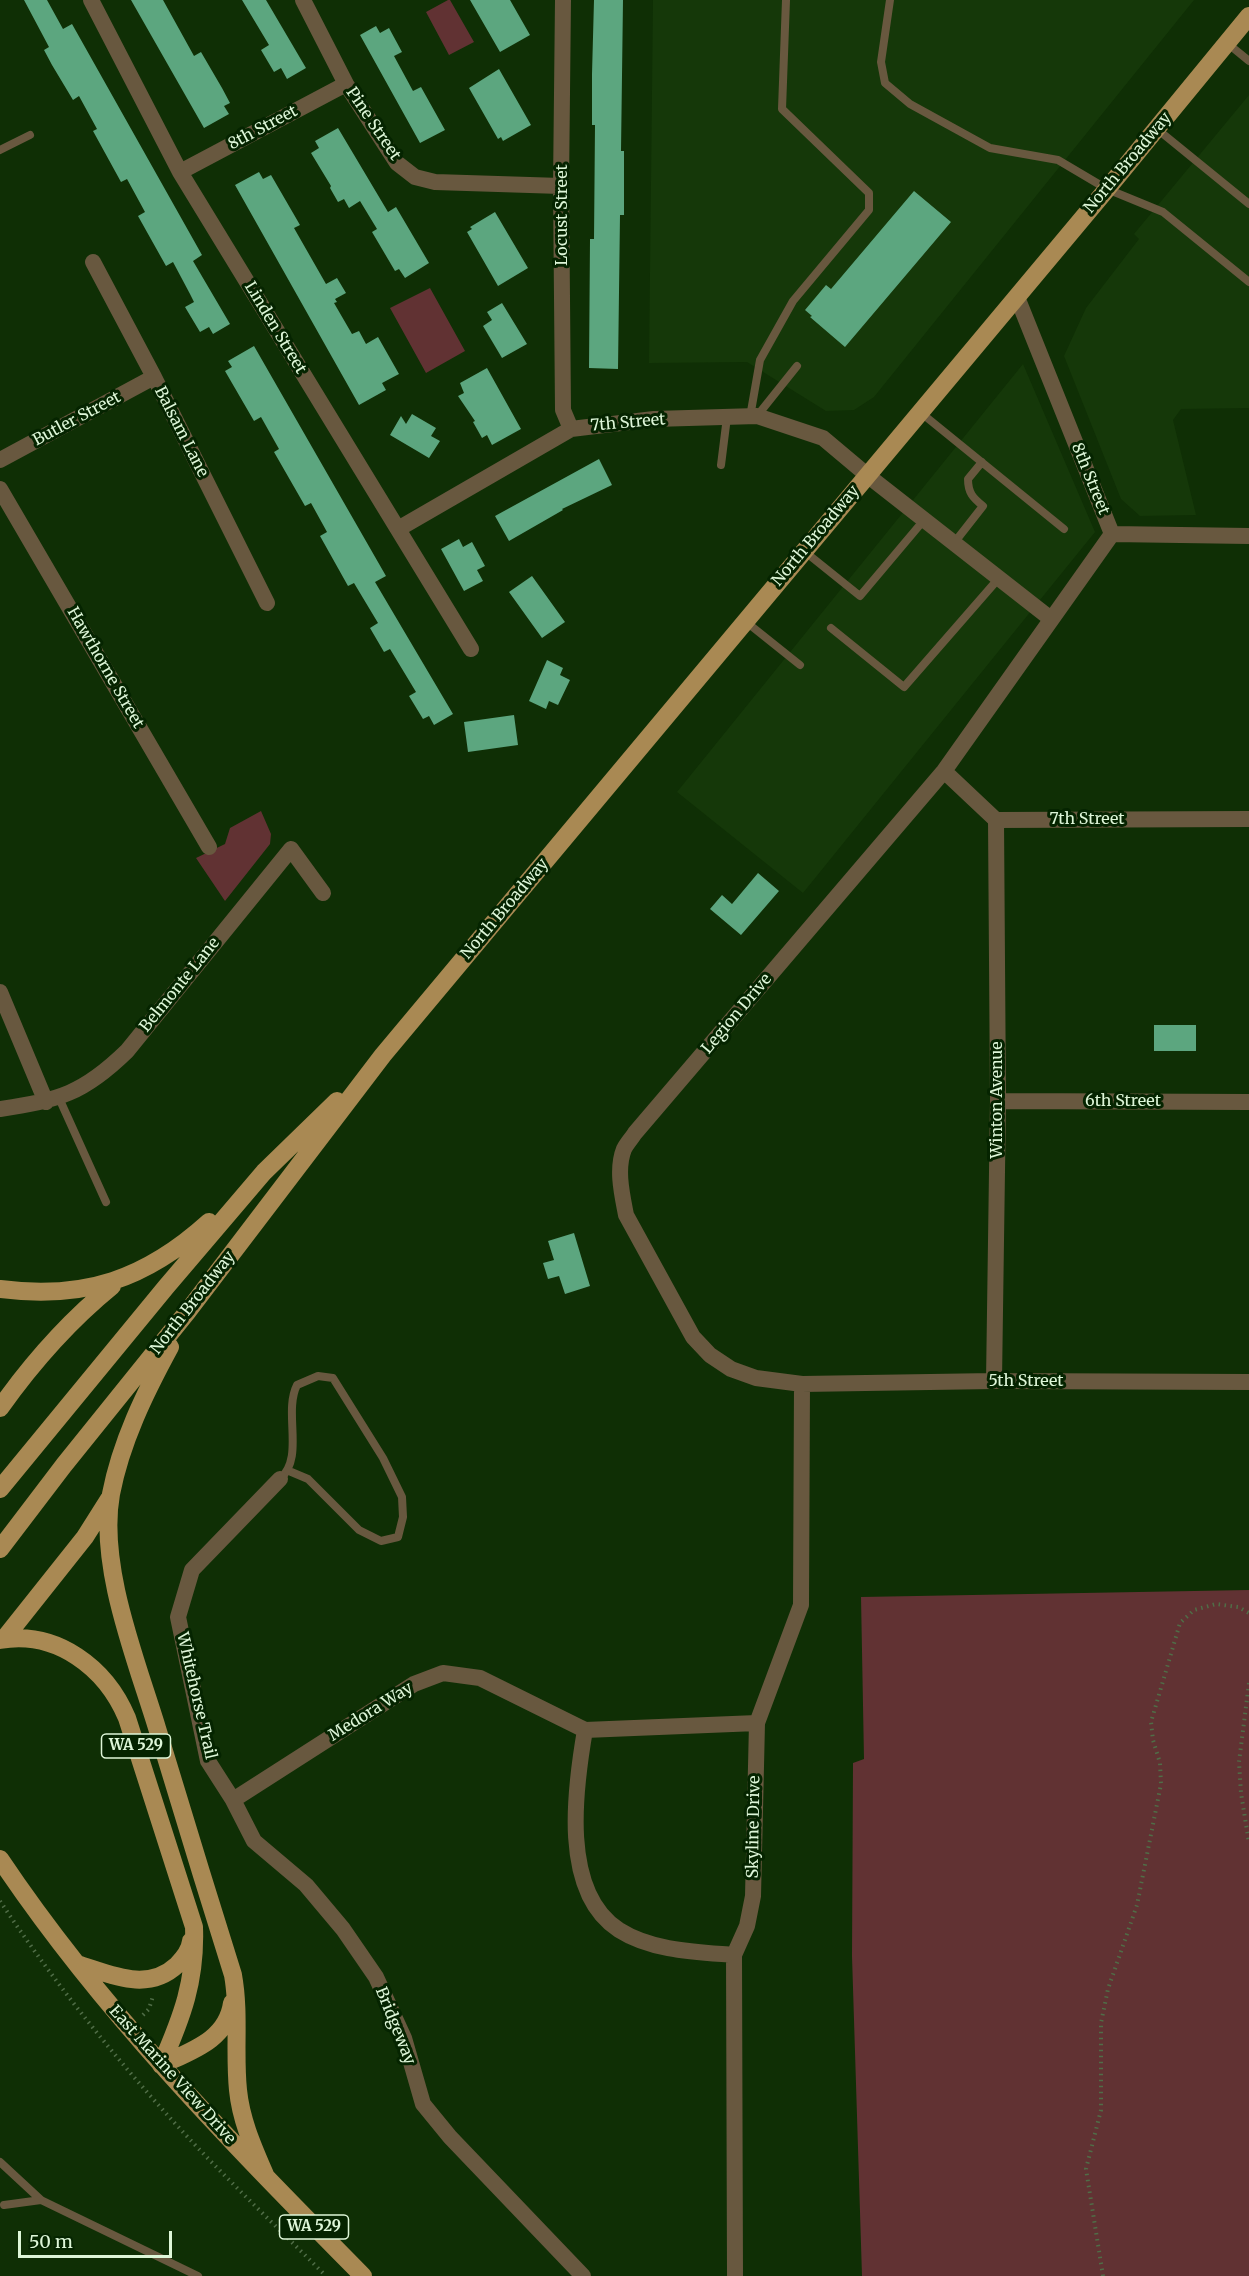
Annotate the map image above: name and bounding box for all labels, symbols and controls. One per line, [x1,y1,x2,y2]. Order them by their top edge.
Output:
street label: Pine Street [342,84,404,164]
street label: 8th Street [225,102,301,154]
street label: North Broadway [1080,109,1176,217]
street label: Locust Street [552,164,572,266]
street label: Linden Street [240,279,310,377]
street label: Balsam Lane [150,383,212,481]
street label: Butler Street [30,388,124,450]
street label: 7th Street [590,410,666,436]
street label: 8th Street [1067,440,1113,518]
street label: North Broadway [768,482,864,590]
street label: Hawthorne Street [63,604,147,732]
street label: 7th Street [1049,809,1125,829]
street label: North Broadway [457,855,553,963]
street label: Belmonte Lane [136,934,224,1036]
street label: Legion Drive [698,970,776,1058]
street label: Winton Avenue [987,1041,1007,1159]
street label: 6th Street [1085,1091,1161,1111]
street label: North Broadway [147,1248,239,1358]
street label: 5th Street [988,1371,1064,1391]
street label: Whitehorse Trail [172,1631,220,1761]
street label: Medora Way [325,1679,417,1745]
road number: WA 529 [102,1734,170,1758]
street label: Skyline Drive [744,1775,764,1879]
street label: Bridgeway [371,1985,419,2067]
street label: East Marine View Drive [105,2002,239,2148]
road number: WA 529 [280,2215,348,2239]
scale bar [21,2219,176,2257]
text: 50 m [29,2230,73,2253]

